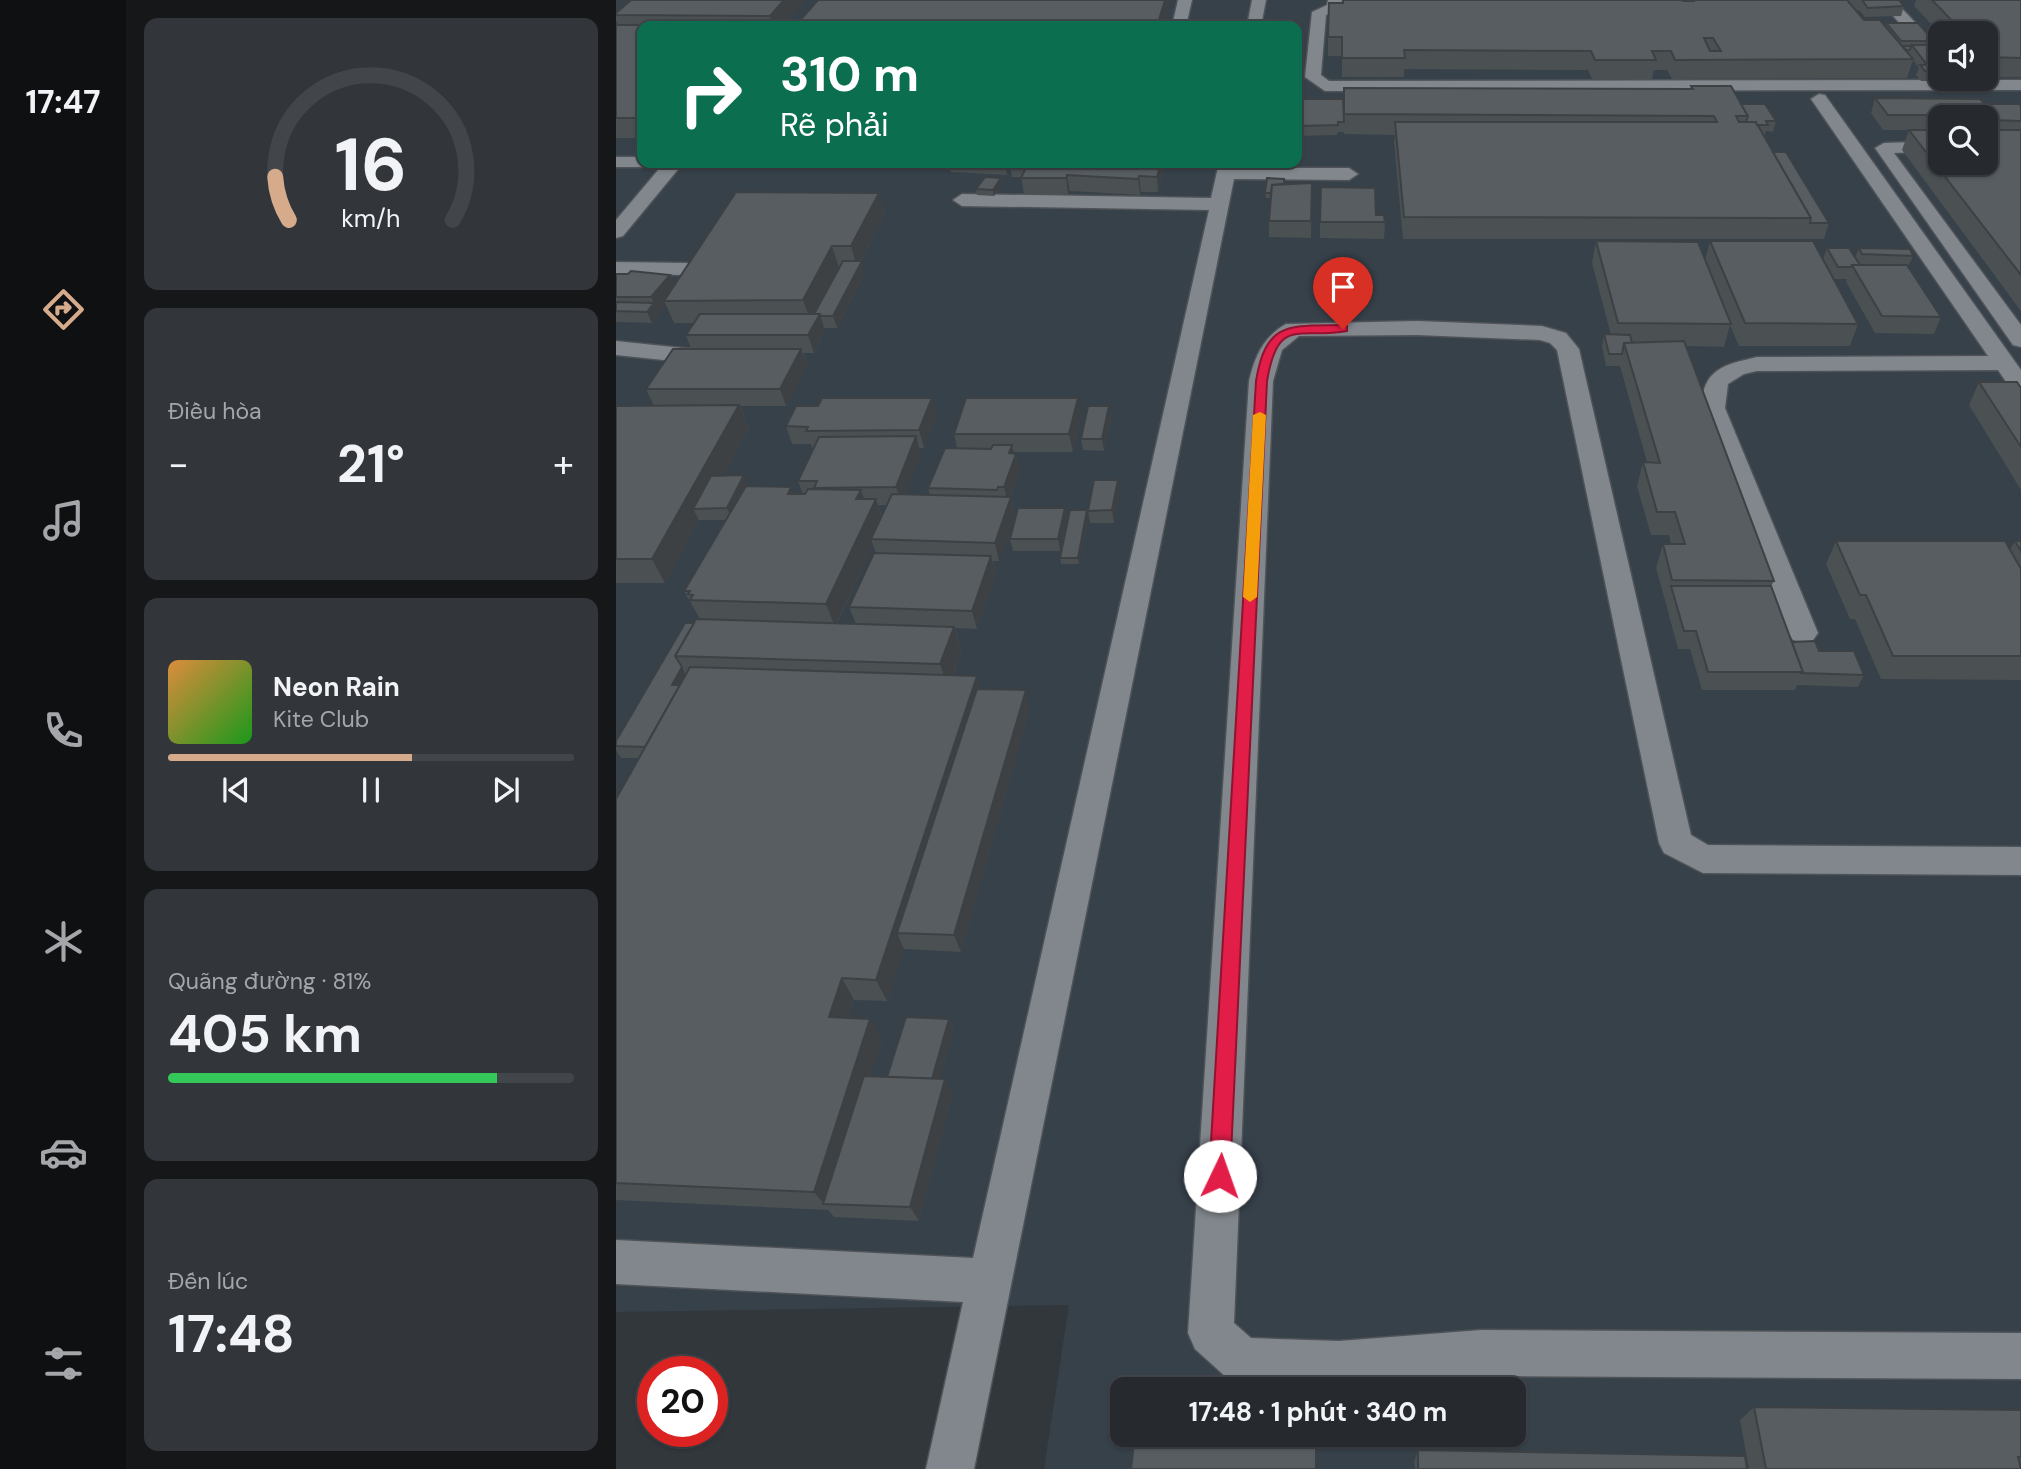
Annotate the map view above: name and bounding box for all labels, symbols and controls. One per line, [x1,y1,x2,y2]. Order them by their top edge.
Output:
map controls [1928,21,1998,175]
button: sound [1928,21,1998,91]
text: 310 m [780,42,919,106]
icon: right [665,49,756,140]
text: 17:47 [26,81,100,123]
text: Rẽ phải [780,104,889,146]
button: search [1928,105,1998,175]
text: 16 [335,118,407,213]
text: km/h [341,202,401,235]
pin [1313,257,1373,329]
icon: arrive [1324,268,1362,306]
icon: directions [39,285,88,334]
text: Điều hòa [168,396,262,426]
text: 21° [337,430,405,498]
text: − [168,439,189,489]
text: + [553,439,574,489]
icon: music [39,496,88,545]
text: Neon Rain [273,670,400,704]
text: Kite Club [273,704,369,734]
icon: phone [39,706,88,755]
icon: previous [217,771,255,809]
icon: pause [352,771,390,809]
icon: next [487,771,525,809]
icon: climate [39,917,88,966]
text: Quãng đường · 81% [168,966,371,996]
text: 405 km [168,1000,362,1068]
icon: car [39,1128,88,1177]
position arrow [1183,1139,1257,1213]
text: Đến lúc [168,1266,248,1296]
text: 17:48 [168,1300,295,1368]
icon: filters [39,1339,88,1388]
speed limit sign: 20 [637,1356,728,1447]
text: 17:48 · 1 phút · 340 m [1189,1395,1447,1429]

